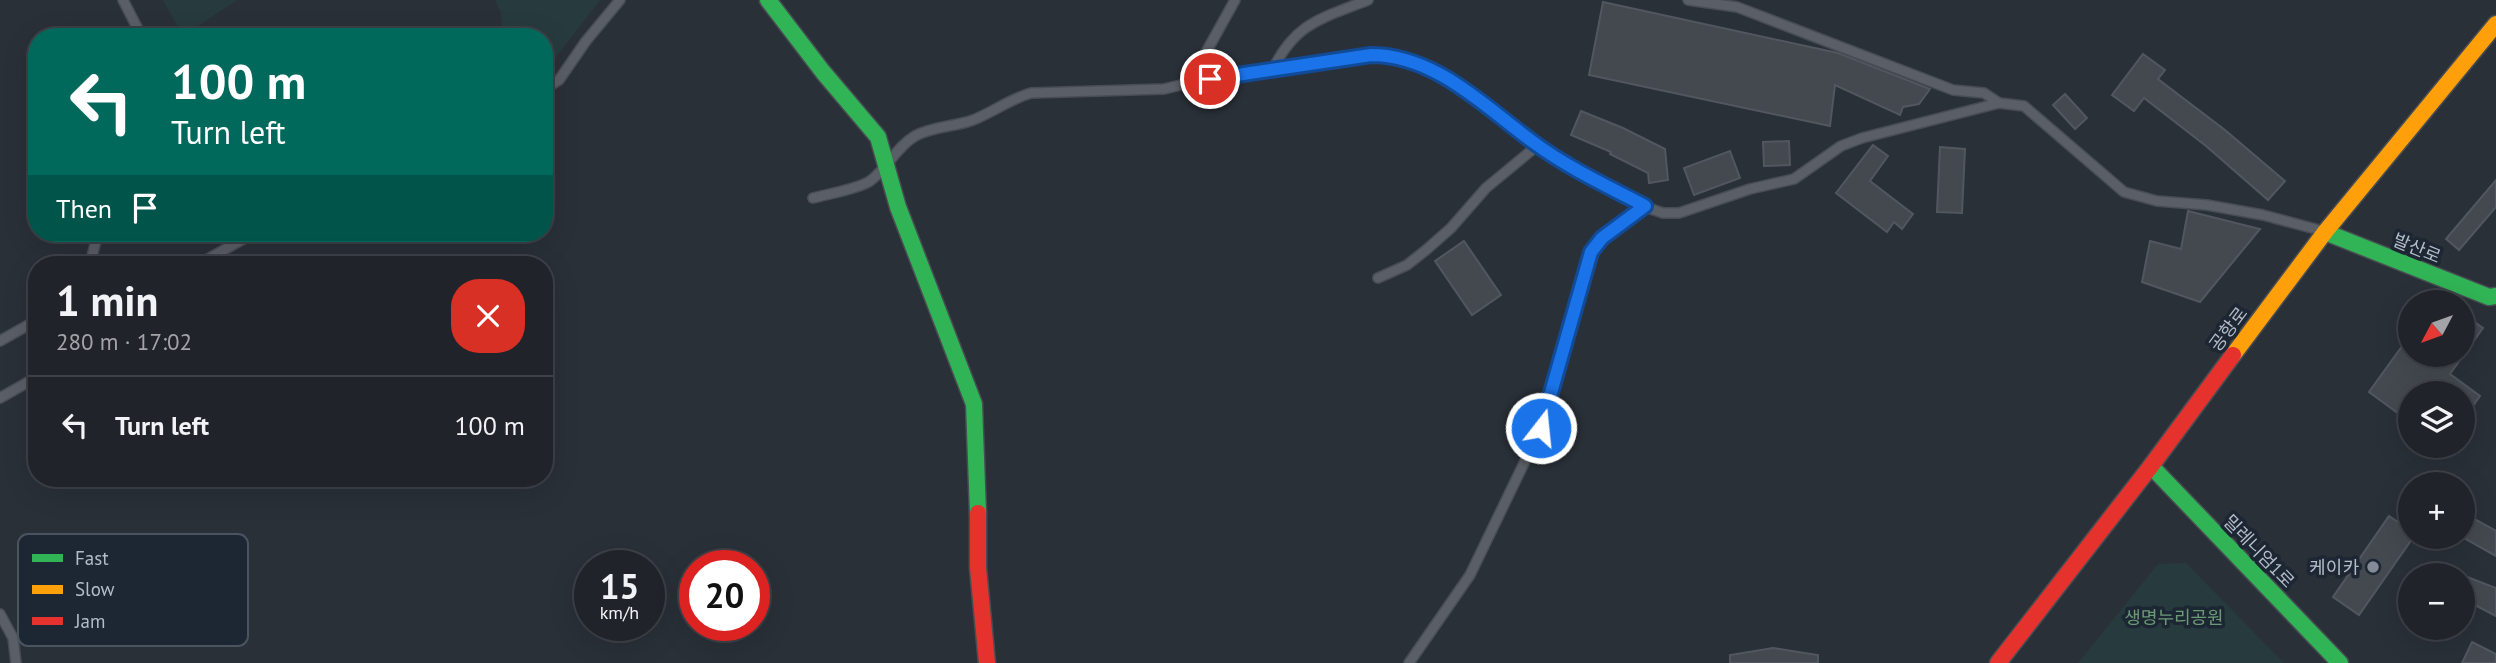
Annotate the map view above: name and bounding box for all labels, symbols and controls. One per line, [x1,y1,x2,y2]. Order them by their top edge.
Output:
text: 100 m [171,49,306,113]
pin [1180,49,1240,109]
icon: left [56,56,147,147]
icon: arrive [1191,60,1229,98]
text: Turn left [171,111,286,153]
icon: arrive [126,189,164,227]
text: Then [56,192,112,225]
street label: 발산로 [2390,228,2444,268]
text: 1 min [56,273,158,328]
button: close [451,279,525,353]
north arrow [2398,290,2474,368]
map controls [2398,290,2475,640]
street label: 공항로 [2204,302,2252,356]
text: 280 m · 17:02 [56,327,192,356]
button: layers [2398,381,2475,458]
position arrow [1504,391,1578,465]
icon: left [56,406,94,444]
text: Turn left [115,409,209,442]
text: 100 m [454,409,525,442]
button: + [2398,472,2475,549]
street label: 밀레니엄1로 [2219,510,2299,592]
legend [18,534,248,646]
text: Fast [75,546,109,570]
speed limit sign: 20 [679,550,770,641]
place label: 케이카 [2309,556,2359,579]
marker: 케이카 [2365,559,2381,575]
text: 15 [600,563,639,609]
button: − [2398,563,2475,640]
text: Slow [75,577,115,601]
text: km/h [600,601,639,624]
park label: 생명누리공원 [2124,606,2224,629]
text: Jam [74,609,105,633]

